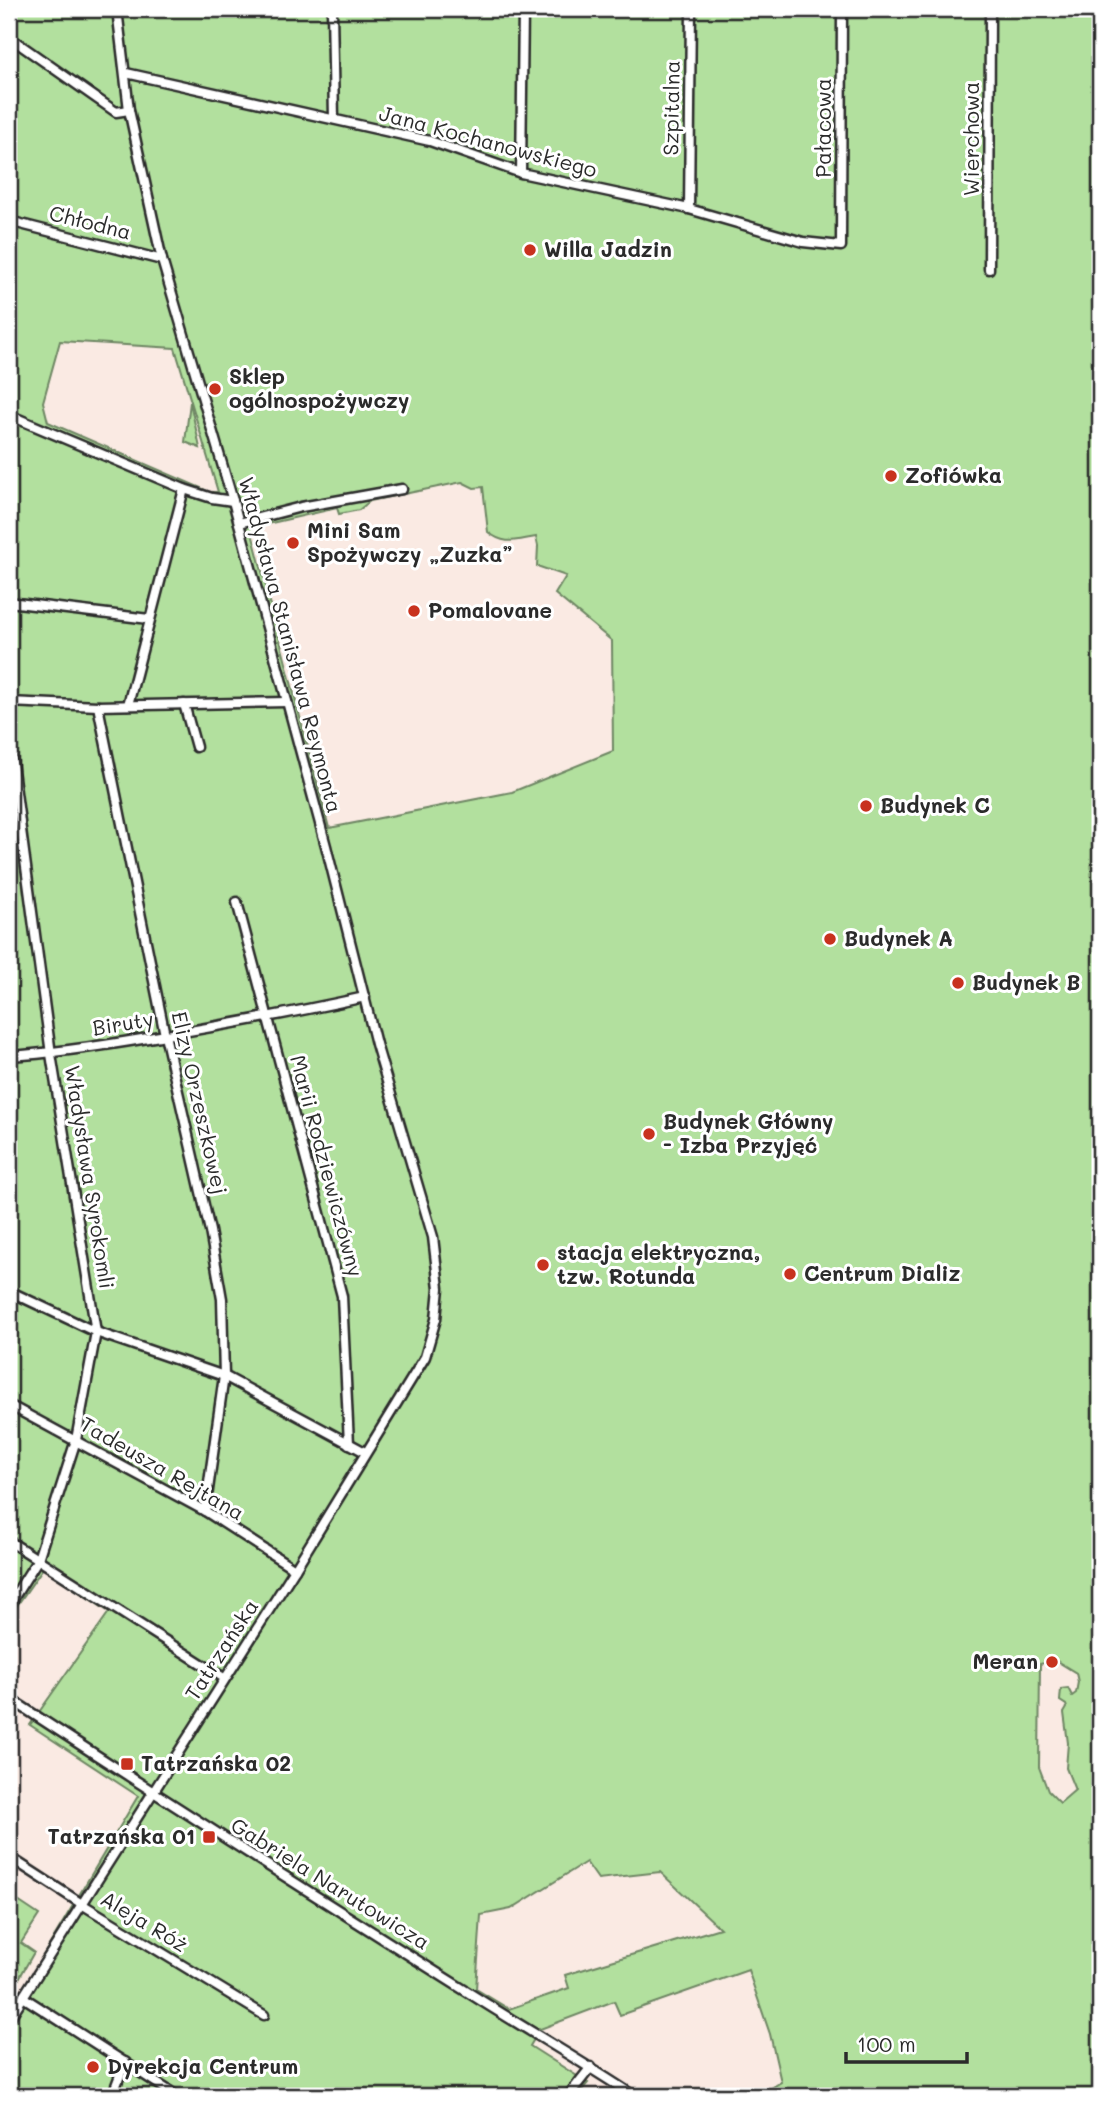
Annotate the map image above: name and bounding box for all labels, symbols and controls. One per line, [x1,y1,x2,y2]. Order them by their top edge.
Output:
street label: Szpitalna [656,60,685,156]
street label: Pałacowa [809,78,836,178]
street label: Wierchowa [957,82,984,196]
street label: Jana Kochanowskiego [377,98,600,183]
street label: Chłodna [46,198,134,245]
place label: Willa Jadzin [544,235,672,262]
marker: Willa Jadzin [522,242,538,258]
place label: Sklep ogólnospożywczy [229,362,409,414]
marker: Sklep ogólnospożywczy [207,381,223,397]
place label: Zofiówka [905,461,1002,488]
marker: Zofiówka [883,468,899,484]
street label: Władysława Stanisława Reymonta [234,474,349,816]
place label: Mini Sam Spożywczy „Zuzka” [307,516,513,568]
marker: Mini Sam Spożywczy „Zuzka” [285,535,301,551]
place label: Pomalovane [428,596,552,623]
marker: Pomalovane [406,603,422,619]
place label: Budynek C [880,791,990,819]
marker: Budynek C [858,798,874,814]
place label: Budynek A [844,924,953,952]
marker: Budynek A [822,931,838,947]
place label: Budynek B [972,968,1080,996]
marker: Budynek B [950,975,966,991]
street label: Biruty [90,1004,155,1041]
street label: Elizy Orzeszkowej [166,1009,235,1197]
street label: Marii Rodziewiczówny [285,1052,370,1279]
street label: Władysława Syrokomli [59,1063,121,1291]
place label: Budynek Główny - Izba Przyjęć [663,1107,833,1159]
marker: Budynek Główny - Izba Przyjęć [641,1126,657,1142]
place label: stacja elektryczna, tzw. Rotunda [557,1238,760,1289]
marker: stacja elektryczna, tzw. Rotunda [535,1257,551,1273]
place label: Centrum Dializ [804,1259,961,1286]
marker: Centrum Dializ [782,1266,798,1282]
street label: Tadeusza Rejtana [76,1410,250,1526]
street label: Tatrzańska [178,1593,263,1705]
place label: Meran [973,1647,1038,1674]
marker: Meran [1044,1654,1060,1670]
place label: Tatrzańska 02 [141,1749,291,1776]
marker: Tatrzańska 02 [119,1756,135,1772]
street label: Gabriela Narutowicza [226,1811,435,1955]
place label: Tatrzańska 01 [47,1822,195,1849]
marker: Tatrzańska 01 [201,1829,217,1845]
street label: Aleja Róż [96,1884,193,1957]
scale bar [846,2021,967,2065]
text: 100 m [857,2030,916,2057]
place label: Dyrekcja Centrum [107,2052,298,2080]
marker: Dyrekcja Centrum [85,2059,101,2075]

